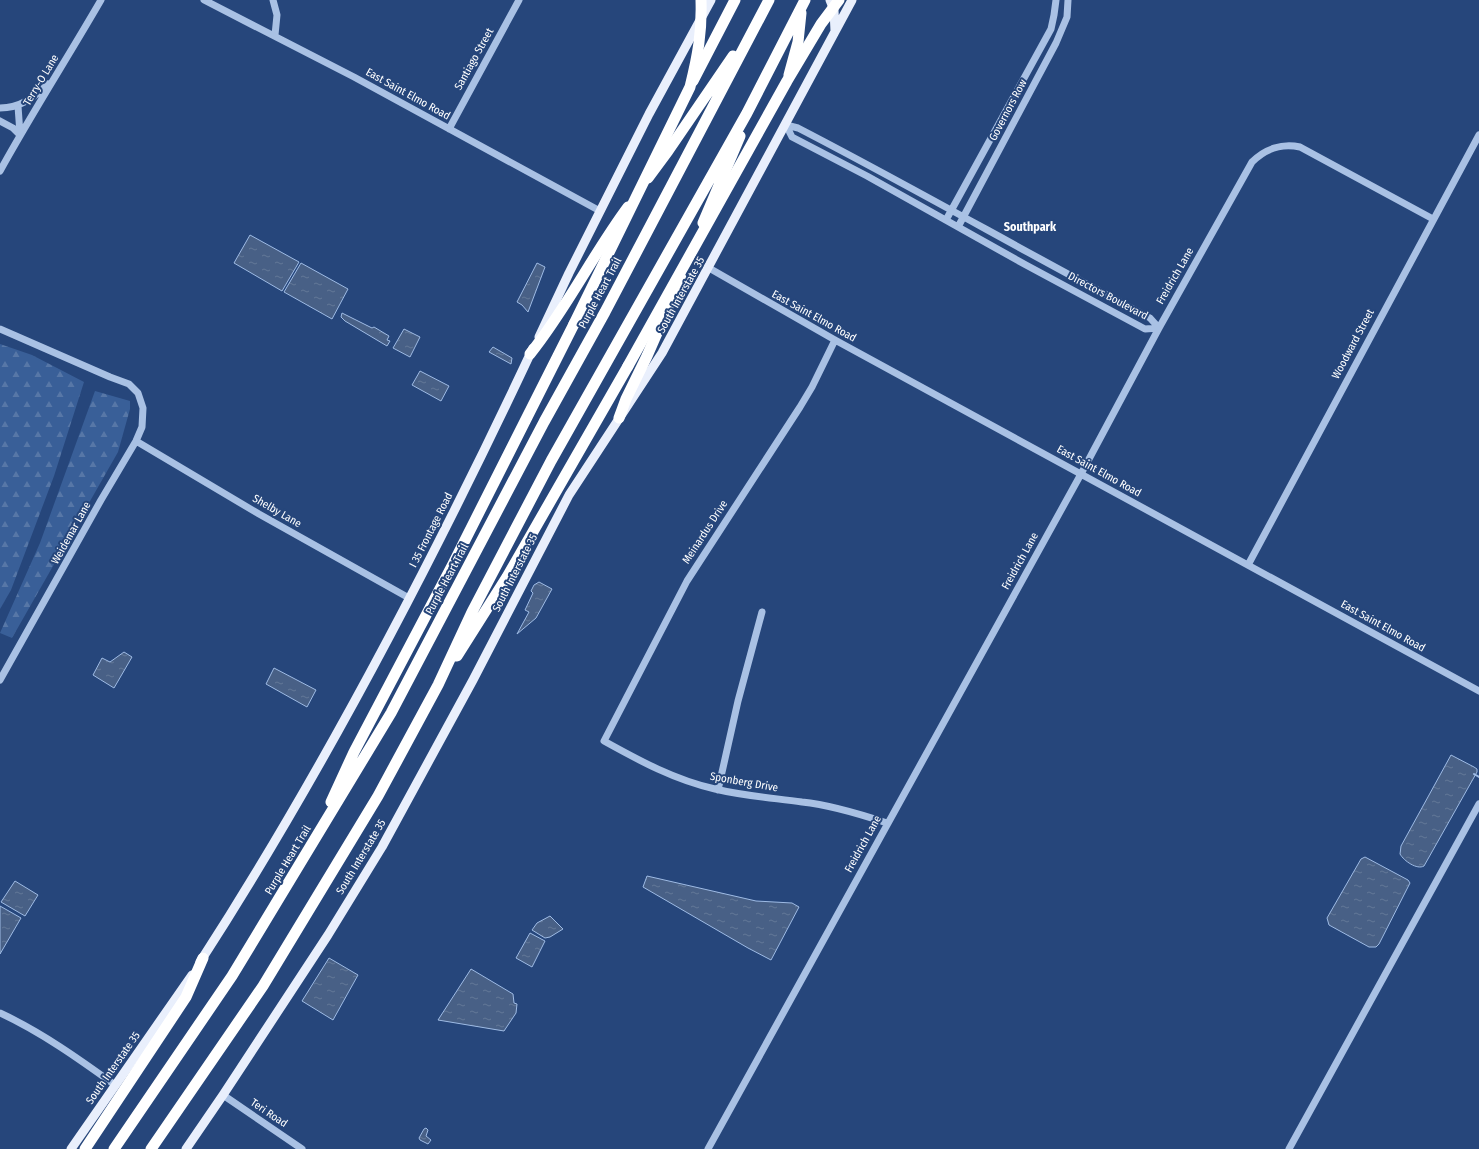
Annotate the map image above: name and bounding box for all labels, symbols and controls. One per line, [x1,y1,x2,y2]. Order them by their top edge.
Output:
street label: Santiago Street [452,25,497,92]
street label: Terry-O Lane [21,52,61,108]
street label: East Saint Elmo Road [364,65,452,123]
street label: Governors Row [986,77,1030,143]
district label: Southpark [1004,220,1057,234]
street label: Freidrich Lane [1154,245,1196,307]
street label: Purple Heart Trail [576,255,624,331]
street label: South Interstate 35 [655,255,707,335]
street label: Directors Boulevard [1066,270,1150,322]
street label: East Saint Elmo Road [770,287,858,345]
street label: Woodward Street [1329,307,1377,381]
street label: East Saint Elmo Road [1055,442,1143,500]
street label: I 35 Frontage Road [407,490,455,570]
street label: Shelby Lane [250,492,304,530]
street label: Meinardus Drive [680,498,730,566]
street label: Weidemar Lane [49,500,93,566]
street label: Freidrich Lane [999,530,1041,592]
street label: South Interstate 35 [490,532,540,614]
street label: Purple Heart Trail [423,541,471,617]
street label: East Saint Elmo Road [1339,597,1427,655]
street label: Sponberg Drive [709,770,779,794]
street label: Freidrich Lane [842,813,884,875]
street label: South Interstate 35 [333,817,389,897]
street label: Purple Heart Trail [262,823,314,897]
street label: South Interstate 35 [83,1029,143,1107]
street label: Teri Road [248,1096,290,1130]

